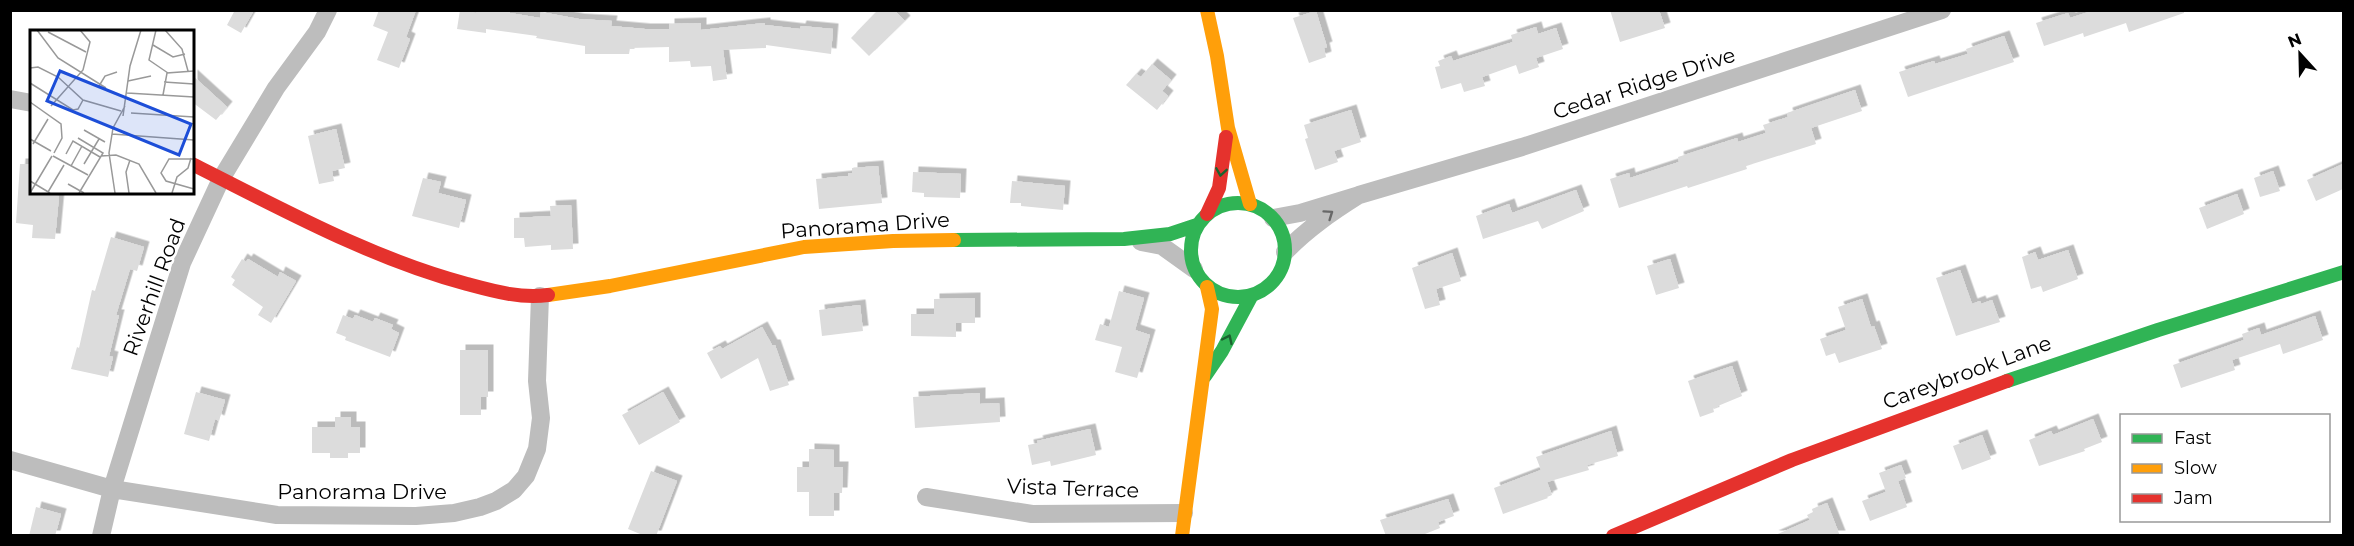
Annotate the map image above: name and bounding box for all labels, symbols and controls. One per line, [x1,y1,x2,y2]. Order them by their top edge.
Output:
north arrow [2270,24,2330,84]
text: N [2285,29,2304,52]
inset map [30,30,194,194]
street label: Cedar Ridge Drive [1550,42,1738,124]
one-way arrow [1216,167,1228,177]
street label: Panorama Drive [780,207,950,243]
one-way arrow [1323,210,1334,221]
street label: Riverhill Road [118,215,190,359]
street label: Careybrook Lane [1879,330,2055,414]
one-way arrow [1220,334,1232,345]
legend [2120,414,2330,522]
text: Fast [2174,427,2212,449]
text: Slow [2174,457,2217,479]
street label: Vista Terrace [1006,473,1140,503]
street label: Panorama Drive [277,479,447,504]
text: Jam [2173,487,2213,509]

